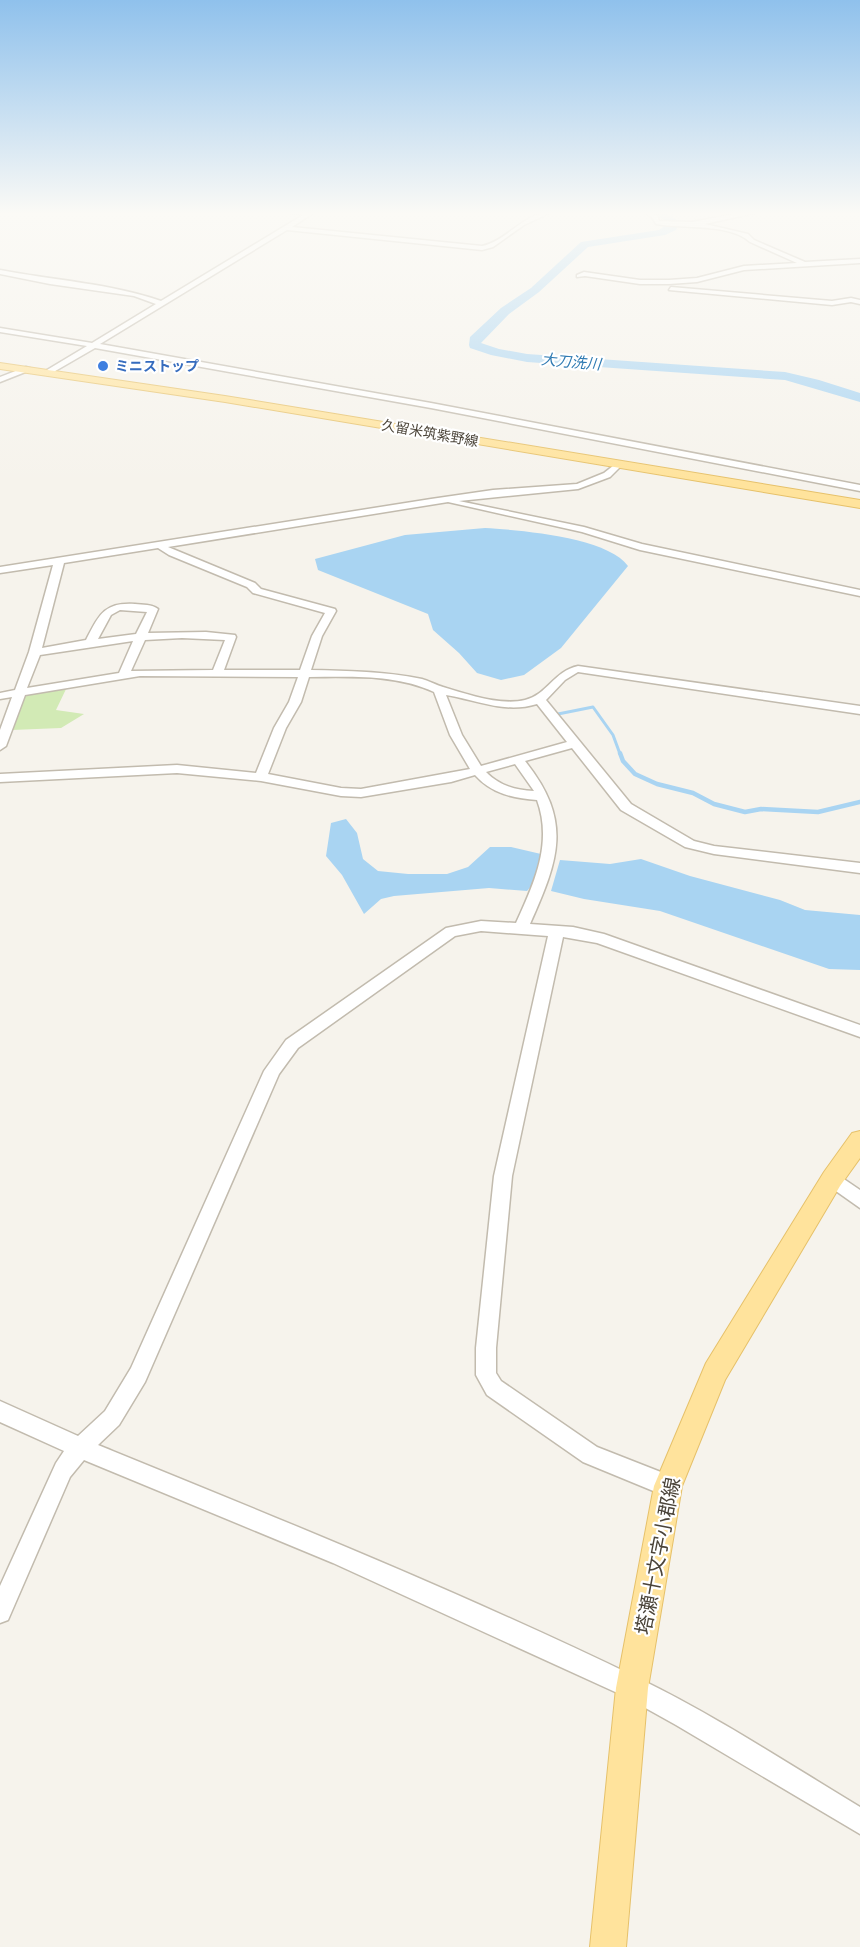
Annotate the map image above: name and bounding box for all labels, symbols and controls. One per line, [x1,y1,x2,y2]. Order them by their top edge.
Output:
water label: 大刀洗川 [540,350,604,374]
place label: ミニストップ [115,358,199,374]
marker: ミニストップ [96,359,110,373]
street label: 久留米筑紫野線 [380,417,480,449]
street label: 塔瀬十文字小郡線 [631,1475,685,1637]

